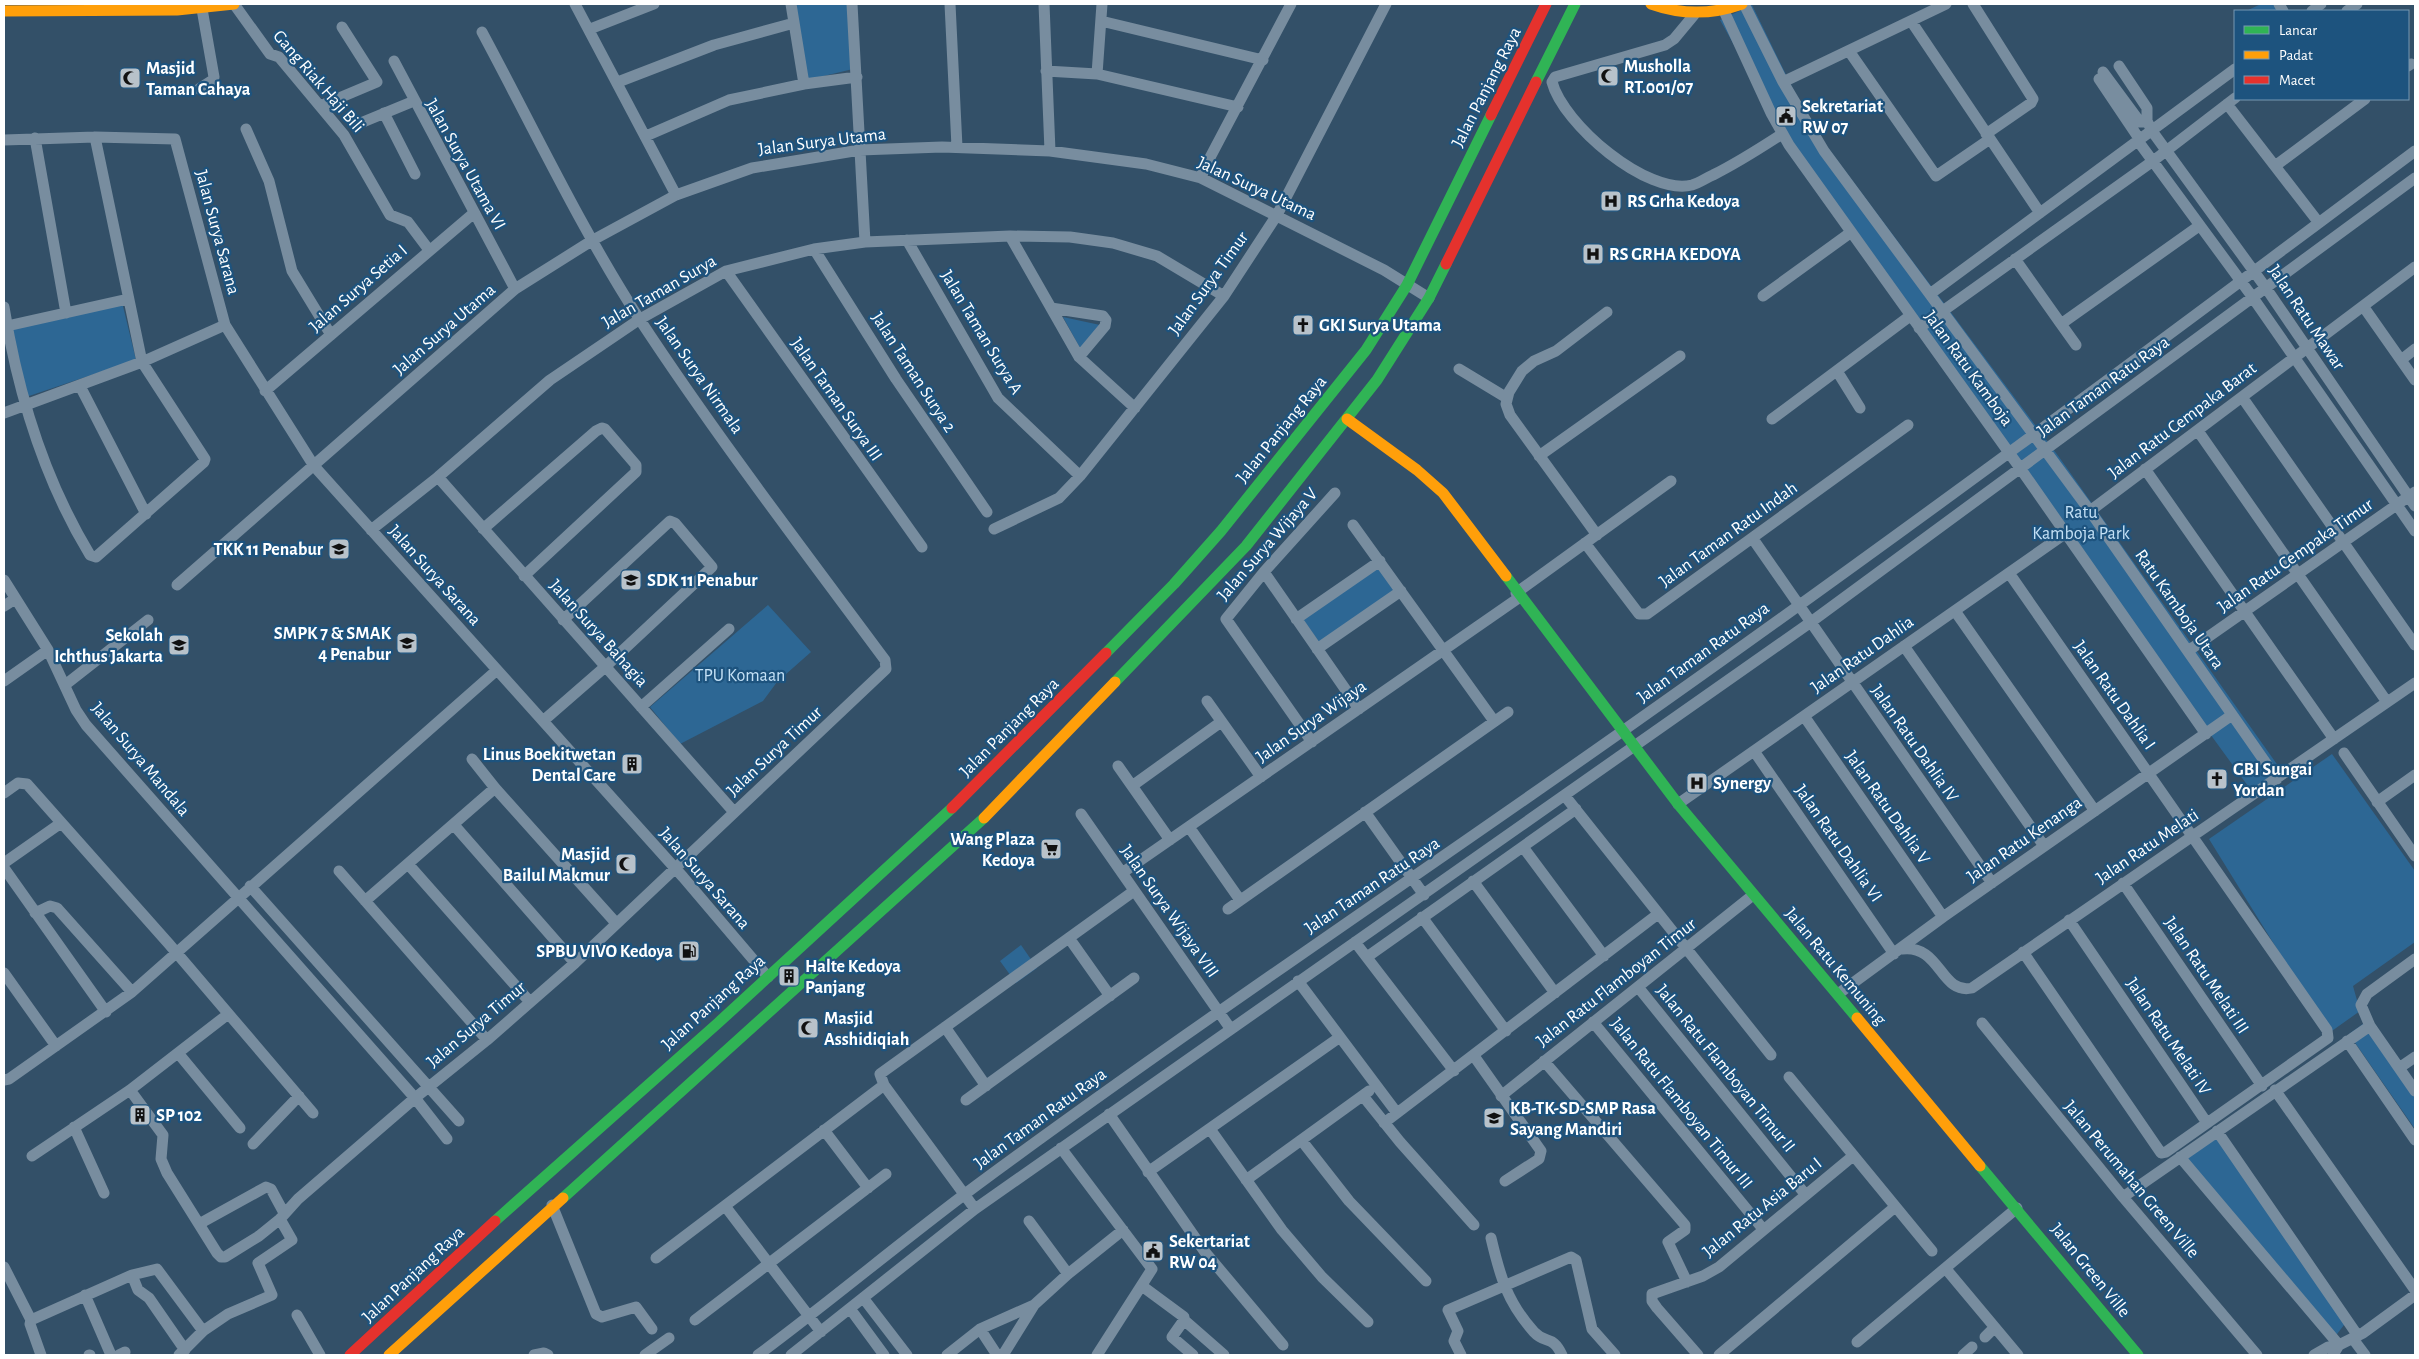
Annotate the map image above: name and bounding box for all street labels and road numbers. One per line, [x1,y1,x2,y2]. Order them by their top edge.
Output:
street label: Jalan Panjang Raya [1449,25,1525,150]
street label: Gang Riak Haji Bili [269,27,367,136]
street label: Jalan Surya Utama VI [422,96,508,233]
street label: Jalan Surya Utama [757,125,887,159]
street label: Jalan Surya Utama [1195,154,1319,224]
street label: Jalan Surya Sarana [192,168,242,297]
street label: Jalan Surya Timur [1165,228,1252,339]
street label: Jalan Surya Setia I [306,242,411,336]
street label: Jalan Taman Surya [599,252,720,332]
street label: Jalan Ratu Mawar [2265,262,2348,373]
street label: Jalan Taman Surya A [937,267,1026,398]
street label: Jalan Surya Utama [390,281,499,379]
street label: Jalan Ratu Kamboja [1920,308,2016,430]
street label: Jalan Taman Surya 2 [868,309,959,436]
street label: Jalan Surya Nirmala [652,314,746,437]
street label: Jalan Taman Ratu Raya [2034,333,2173,441]
street label: Jalan Taman Surya III [787,335,885,464]
street label: Jalan Ratu Cempaka Barat [2105,359,2260,482]
street label: Jalan Panjang Raya [1233,373,1330,487]
street label: Jalan Taman Ratu Indah [1656,479,1801,591]
street label: Jalan Surya Wijaya V [1214,484,1322,604]
street label: Jalan Ratu Cempaka Timur [2215,495,2377,616]
street label: Jalan Surya Sarana [385,522,484,629]
street label: Ratu Kamboja Utara [2131,547,2227,673]
street label: Jalan Surya Bahagia [546,576,651,691]
street label: Jalan Taman Ratu Raya [1634,599,1773,707]
street label: Jalan Ratu Dahlia [1808,613,1917,697]
street label: Jalan Ratu Dahlia I [2070,638,2158,753]
street label: Jalan Panjang Raya [957,675,1063,781]
street label: Jalan Surya Wijaya [1253,677,1370,766]
street label: Jalan Ratu Dahlia IV [1867,682,1962,806]
street label: Jalan Surya Mandala [88,699,193,820]
street label: Jalan Surya Timur [724,703,826,800]
street label: Jalan Ratu Dahlia V [1841,748,1933,868]
street label: Jalan Ratu Dahlia VI [1791,782,1885,906]
street label: Jalan Ratu Kenanga [1964,794,2085,886]
street label: Jalan Ratu Melati [2093,806,2202,888]
street label: Jalan Surya Sarana [655,824,753,933]
street label: Jalan Taman Ratu Raya [1302,834,1443,938]
street label: Jalan Surya Wijaya VIII [1117,842,1222,981]
street label: Jalan Ratu Kemuning [1781,905,1890,1029]
street label: Jalan Ratu Melati III [2161,914,2252,1037]
street label: Jalan Ratu Flamboyan Timur [1533,915,1700,1051]
street label: Jalan Panjang Raya [659,952,769,1054]
street label: Jalan Ratu Melati IV [2122,975,2214,1099]
street label: Jalan Surya Timur [424,978,530,1071]
street label: Jalan Ratu Flamboyan Timur II [1652,982,1798,1156]
street label: Jalan Ratu Flamboyan Timur III [1607,1015,1756,1193]
street label: Jalan Taman Ratu Raya [971,1065,1110,1173]
street label: Jalan Perumahan Green Ville [2060,1097,2202,1262]
street label: Jalan Ratu Asia Baru I [1700,1154,1826,1261]
street label: Jalan Green Ville [2047,1220,2133,1321]
street label: Jalan Panjang Raya [359,1223,468,1326]

